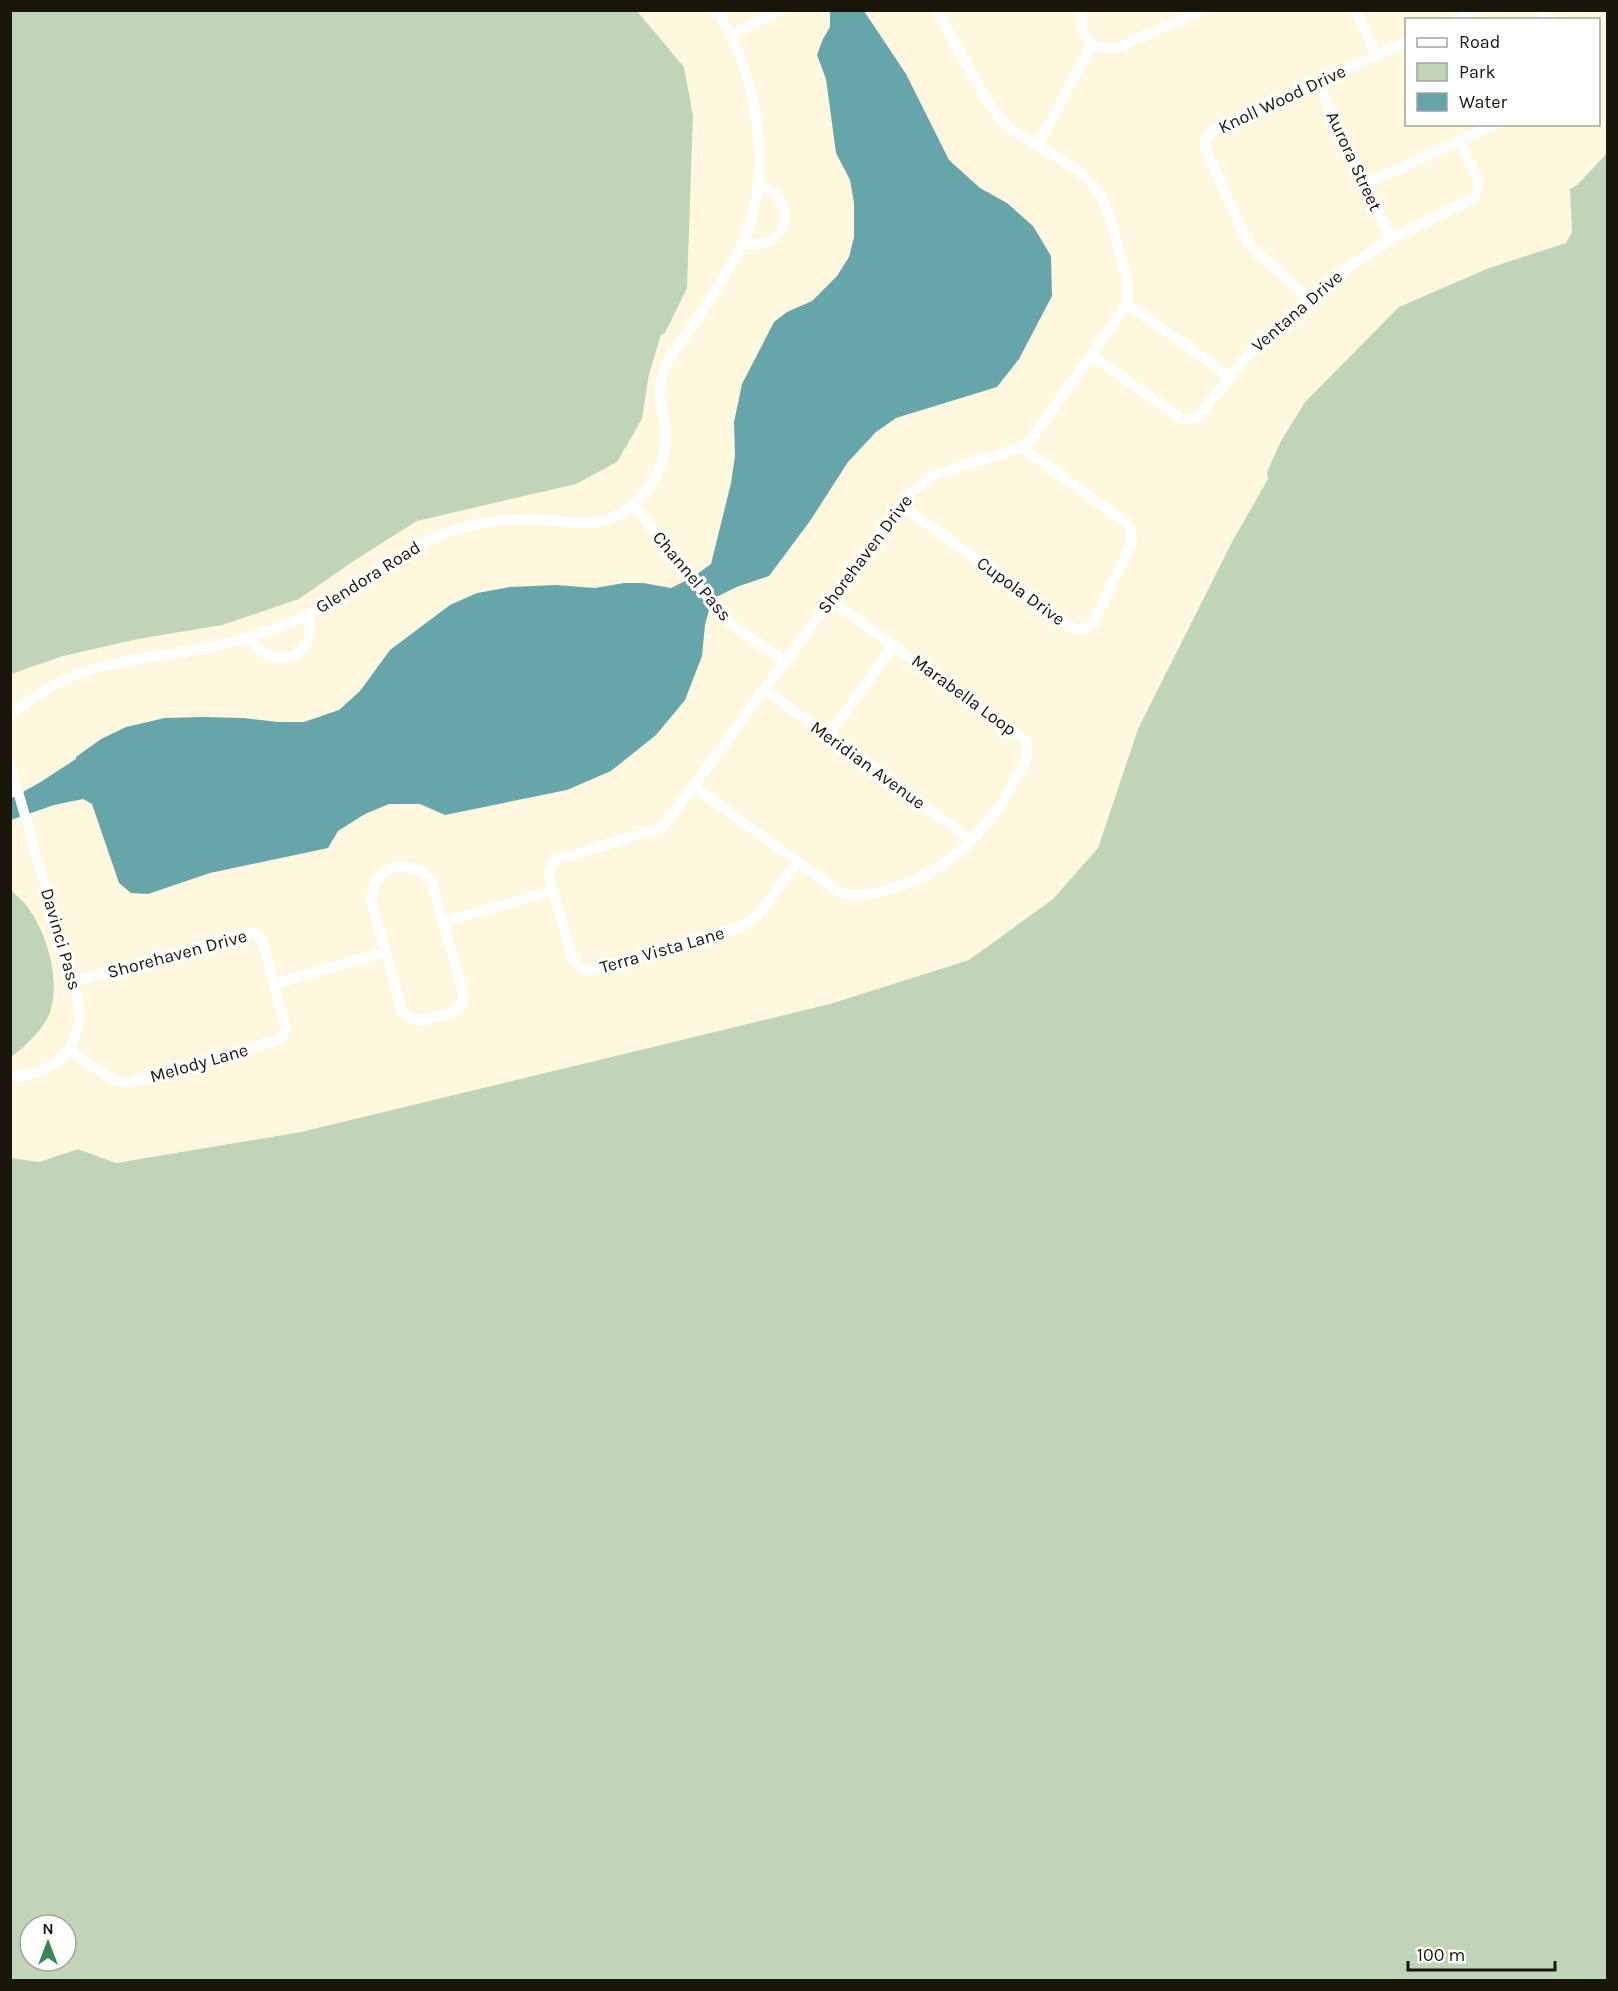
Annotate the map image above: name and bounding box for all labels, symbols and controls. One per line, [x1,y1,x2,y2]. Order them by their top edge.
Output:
legend [1405,18,1600,126]
text: Road [1459,31,1500,53]
street label: Knoll Wood Drive [1215,60,1349,138]
text: Park [1459,61,1496,83]
text: Water [1459,91,1507,113]
street label: Aurora Street [1321,108,1387,215]
street label: Ventana Drive [1247,265,1347,357]
street label: Shorehaven Drive [813,490,917,618]
street label: Channel Pass [648,526,736,626]
street label: Glendora Road [312,536,424,618]
street label: Cupola Drive [973,552,1069,630]
street label: Marabella Loop [907,650,1021,740]
street label: Meridian Avenue [806,716,930,814]
street label: Davinci Pass [36,886,86,992]
street label: Terra Vista Lane [597,922,727,978]
street label: Shorehaven Drive [105,925,249,983]
street label: Melody Lane [147,1038,251,1088]
north arrow [18,1913,78,1973]
text: N [42,1919,54,1938]
scale bar [1408,1934,1555,1972]
text: 100 m [1417,1944,1465,1966]

